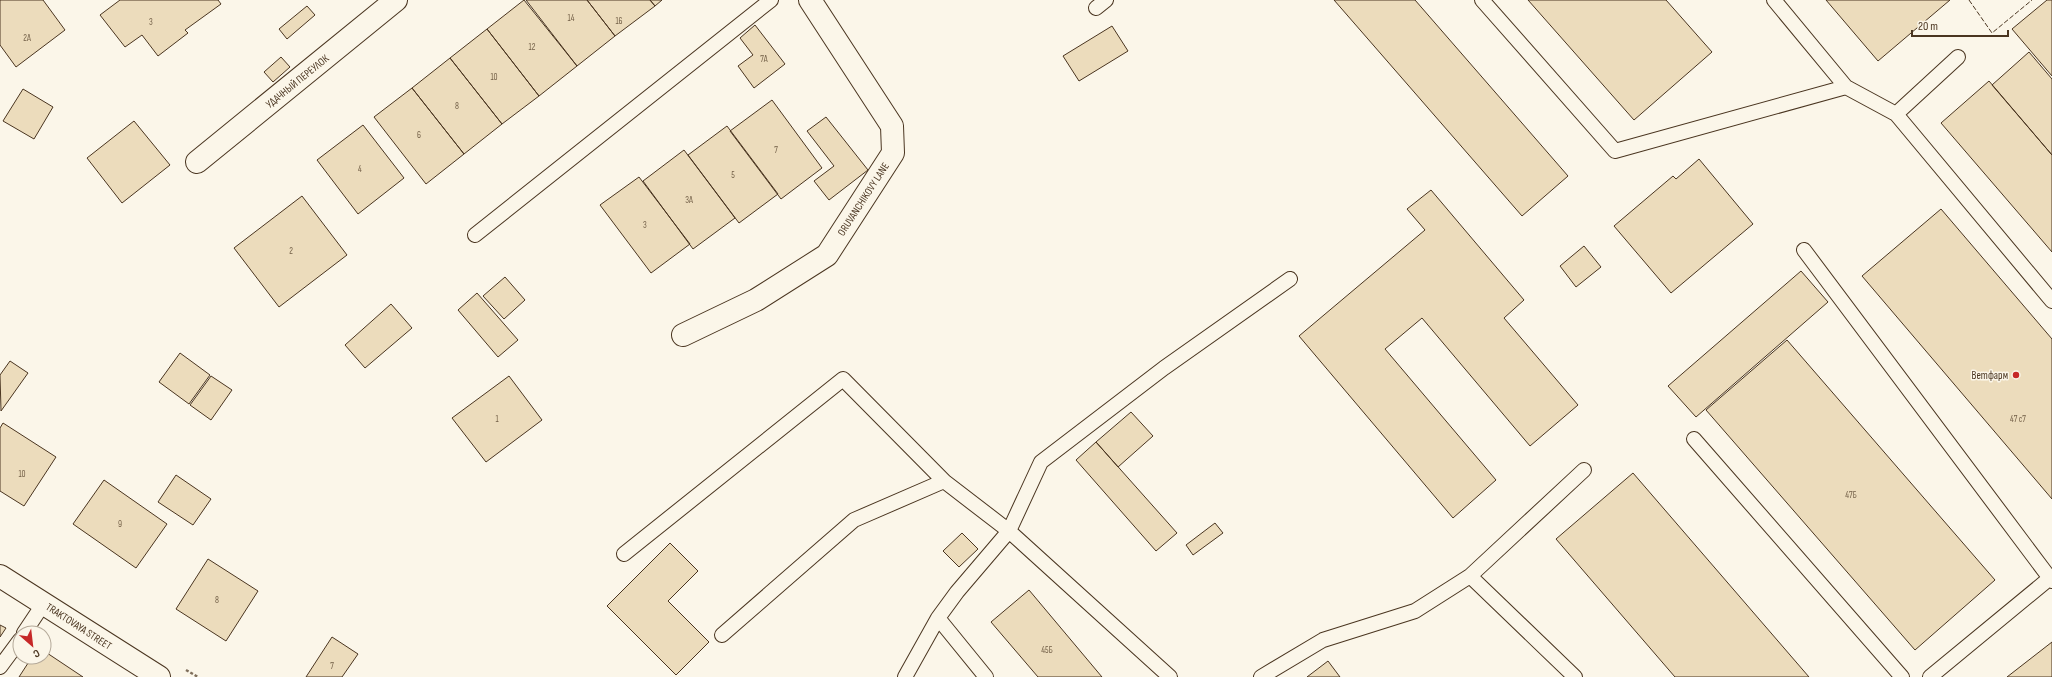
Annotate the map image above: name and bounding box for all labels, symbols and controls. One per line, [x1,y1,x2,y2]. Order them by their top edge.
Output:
scale bar [1912,12,2008,38]
house number: 14 [568,13,575,24]
house number: 16 [615,16,623,27]
house number: 3 [149,17,153,28]
text: 20 m [1918,19,1938,34]
house number: 2А [23,33,31,44]
house number: 12 [529,42,536,53]
street label: УДАЧНЫЙ ПЕРЕУЛОК [263,51,332,111]
house number: 7А [760,54,768,65]
house number: 10 [490,72,498,83]
house number: 8 [455,101,459,112]
house number: 6 [417,130,421,141]
house number: 7 [774,145,778,156]
street label: ORUVANCHIKOVY LANE [835,160,892,238]
house number: 4 [358,164,362,175]
house number: 5 [731,170,735,181]
house number: 3А [685,195,693,206]
house number: 3 [643,220,647,231]
house number: 2 [289,246,293,257]
place label: Ветфарм [1972,369,2008,382]
marker: Ветфарм [2011,370,2021,380]
house number: 1 [495,414,499,425]
house number: 47 с7 [2010,414,2026,425]
house number: 10 [18,469,26,480]
house number: 47Б [1845,490,1857,501]
house number: 9 [118,519,122,530]
house number: 8 [215,595,219,606]
street label: TRAKTOVAYA STREET [43,600,115,653]
north arrow [12,625,52,665]
house number: 45Б [1041,645,1053,656]
text: С [31,646,42,661]
house number: 7 [330,661,334,672]

